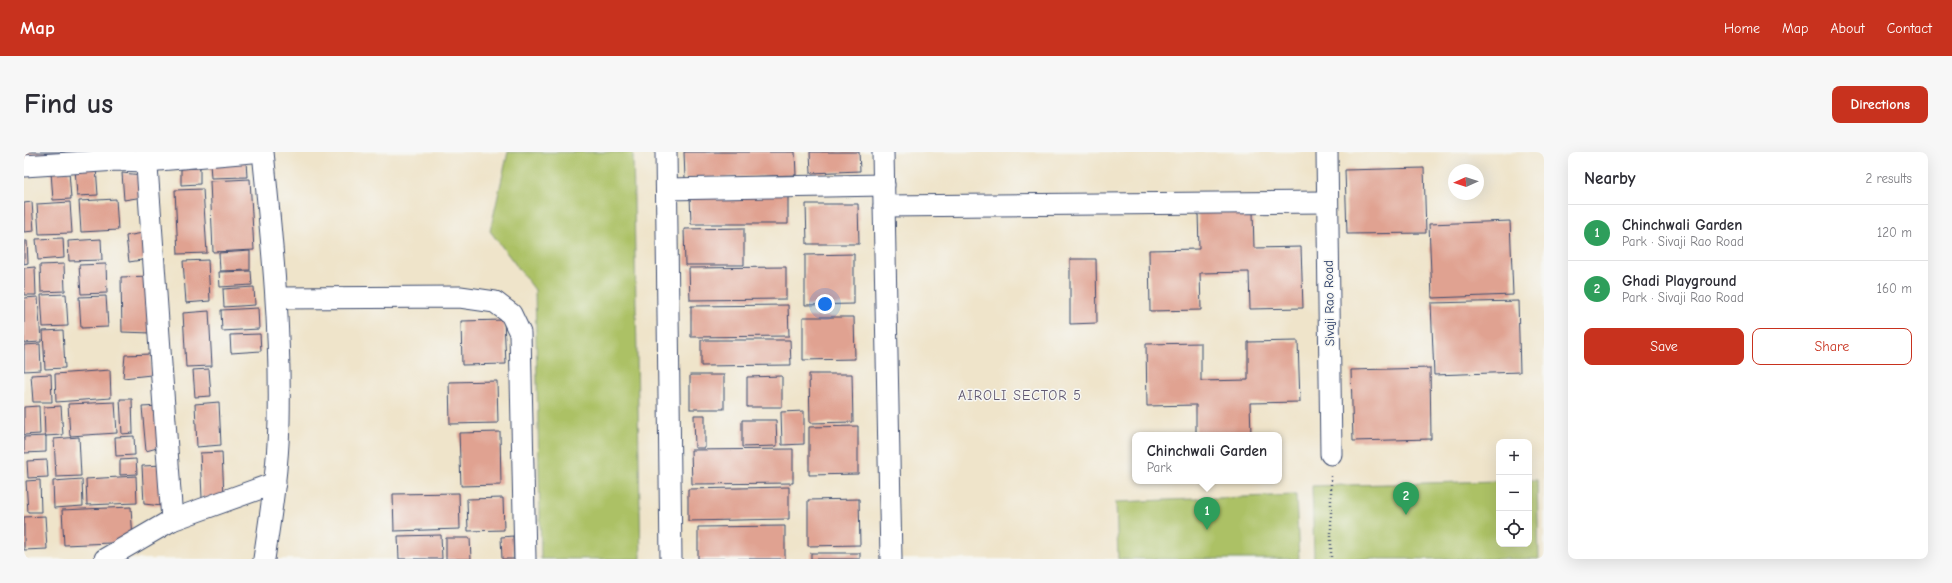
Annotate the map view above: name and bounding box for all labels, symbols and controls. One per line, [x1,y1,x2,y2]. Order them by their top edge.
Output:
text: Map [20,17,55,39]
text: Home [1724,20,1760,37]
text: Map [1782,20,1808,37]
text: About [1830,20,1865,37]
text: Contact [1887,20,1932,37]
button: Directions [1832,86,1928,123]
text: Find us [24,88,113,120]
north arrow [1448,164,1484,200]
text: Nearby [1584,169,1635,188]
text: 2 results [1865,171,1912,186]
text: Chinchwali Garden [1622,216,1742,234]
text: 1 [1594,225,1600,240]
text: 120 m [1877,225,1912,240]
text: Park · Sivaji Rao Road [1622,234,1744,249]
street label: Sivaji Rao Road [1321,260,1337,346]
text: Ghadi Playground [1622,272,1737,290]
text: 2 [1594,281,1600,296]
text: 160 m [1877,281,1912,296]
text: Park · Sivaji Rao Road [1622,290,1744,305]
your location [815,294,835,314]
button: Save [1584,328,1744,365]
button: Share [1752,328,1912,365]
district label: AIROLI SECTOR 5 [958,387,1082,404]
popup [1132,432,1282,484]
map controls [1496,439,1532,547]
button: + [1496,439,1532,475]
text: Chinchwali Garden [1147,442,1267,460]
text: Park [1147,460,1172,475]
button: − [1496,475,1532,511]
pin: 2 [1393,482,1419,515]
pin: 1 [1194,497,1220,530]
button: locate [1496,511,1532,547]

